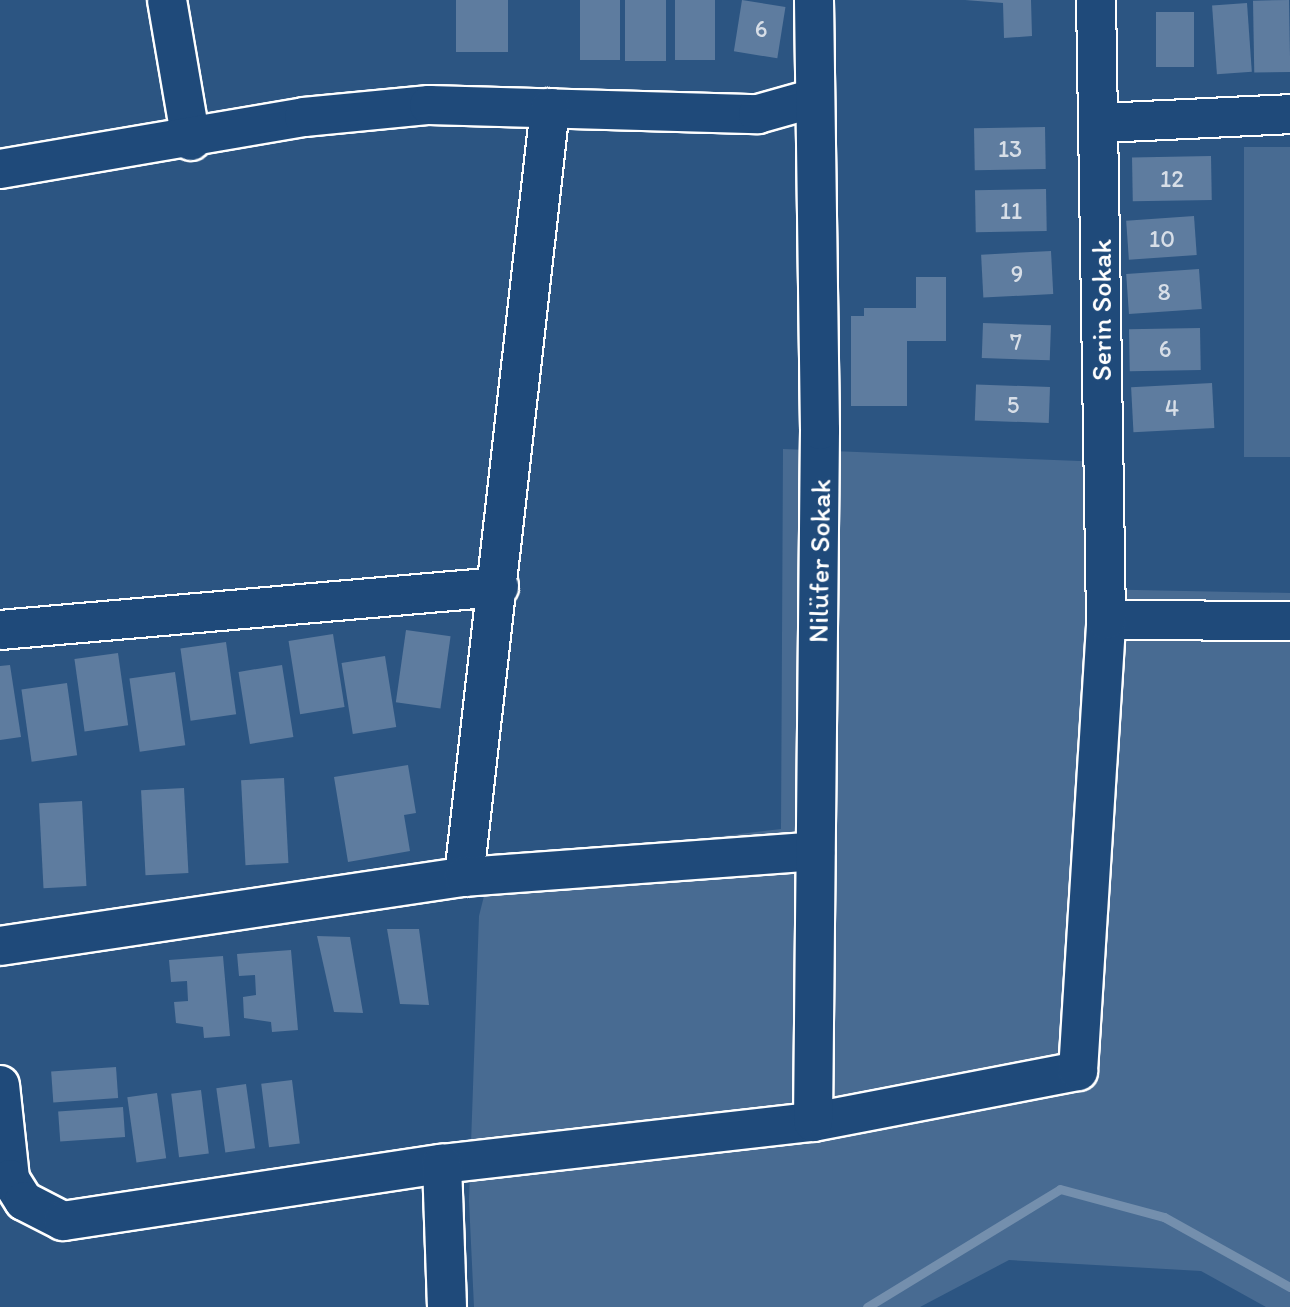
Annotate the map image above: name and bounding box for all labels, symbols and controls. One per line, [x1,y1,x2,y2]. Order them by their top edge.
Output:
house number: 6 [755,15,767,43]
house number: 13 [998,135,1022,163]
house number: 12 [1160,165,1184,193]
house number: 11 [1000,197,1022,225]
house number: 10 [1149,225,1175,253]
street label: Serin Sokak [1084,239,1118,381]
house number: 9 [1011,260,1023,288]
house number: 8 [1157,278,1171,306]
house number: 7 [1010,328,1022,356]
house number: 6 [1159,335,1171,363]
house number: 5 [1007,391,1019,419]
house number: 4 [1165,394,1179,422]
street label: Nilüfer Sokak [801,479,837,643]

